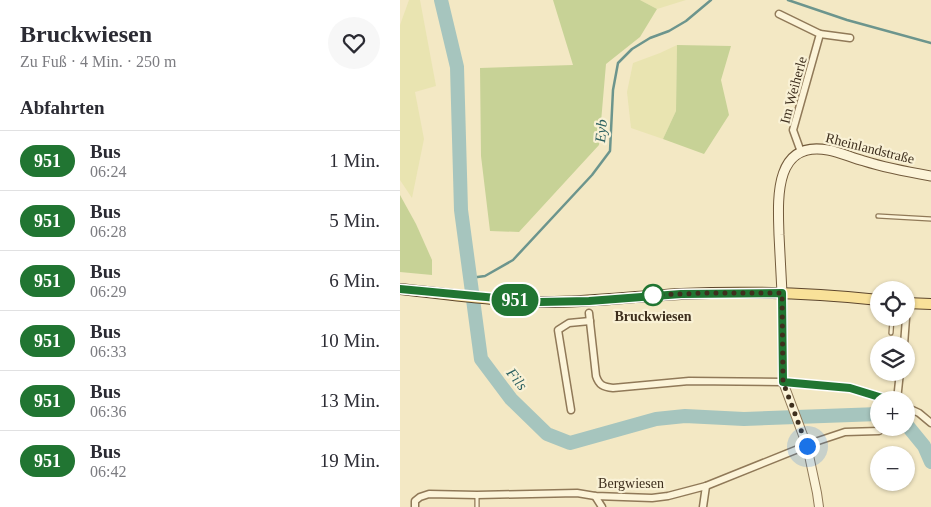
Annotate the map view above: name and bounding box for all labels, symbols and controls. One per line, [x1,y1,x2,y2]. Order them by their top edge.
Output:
button: heart [328,17,380,69]
text: Bruckwiesen [20,21,152,47]
text: Zu Fuß · 4 Min. · 250 m [20,53,176,70]
street label: Im Weiherle [777,55,810,125]
text: Abfahrten [20,97,104,118]
water label: Eyb [592,118,610,144]
street label: Rheinlandstraße [824,130,916,167]
text: Bus [90,141,121,162]
text: 1 Min. [329,150,380,171]
text: 951 [34,151,61,171]
text: 06:24 [90,163,126,180]
text: Bus [90,201,121,222]
text: 5 Min. [329,210,380,231]
text: 951 [34,211,61,231]
text: 06:28 [90,223,126,240]
text: Bus [90,261,121,282]
text: 6 Min. [329,270,380,291]
text: 951 [34,271,61,291]
map controls [870,281,915,491]
button: locate [870,281,915,326]
text: 06:29 [90,283,126,300]
line badge: 951 [486,284,544,316]
marker: Bruckwiesen [642,284,664,306]
text: 951 [502,290,529,310]
place label: Bruckwiesen [615,309,692,324]
text: Bus [90,321,121,342]
text: 10 Min. [320,330,380,351]
text: 951 [34,331,61,351]
button: layers [870,336,915,381]
text: 06:33 [90,343,126,360]
water label: Fils [503,364,531,393]
text: Bus [90,381,121,402]
text: 13 Min. [320,390,380,411]
text: 951 [34,391,61,411]
button: + [870,391,915,436]
text: 06:36 [90,403,126,420]
your location [795,434,820,459]
text: Bus [90,441,121,462]
button: − [870,446,915,491]
text: 19 Min. [320,450,380,471]
text: 951 [34,451,61,471]
text: 06:42 [90,463,126,480]
street label: Bergwiesen [598,476,664,491]

